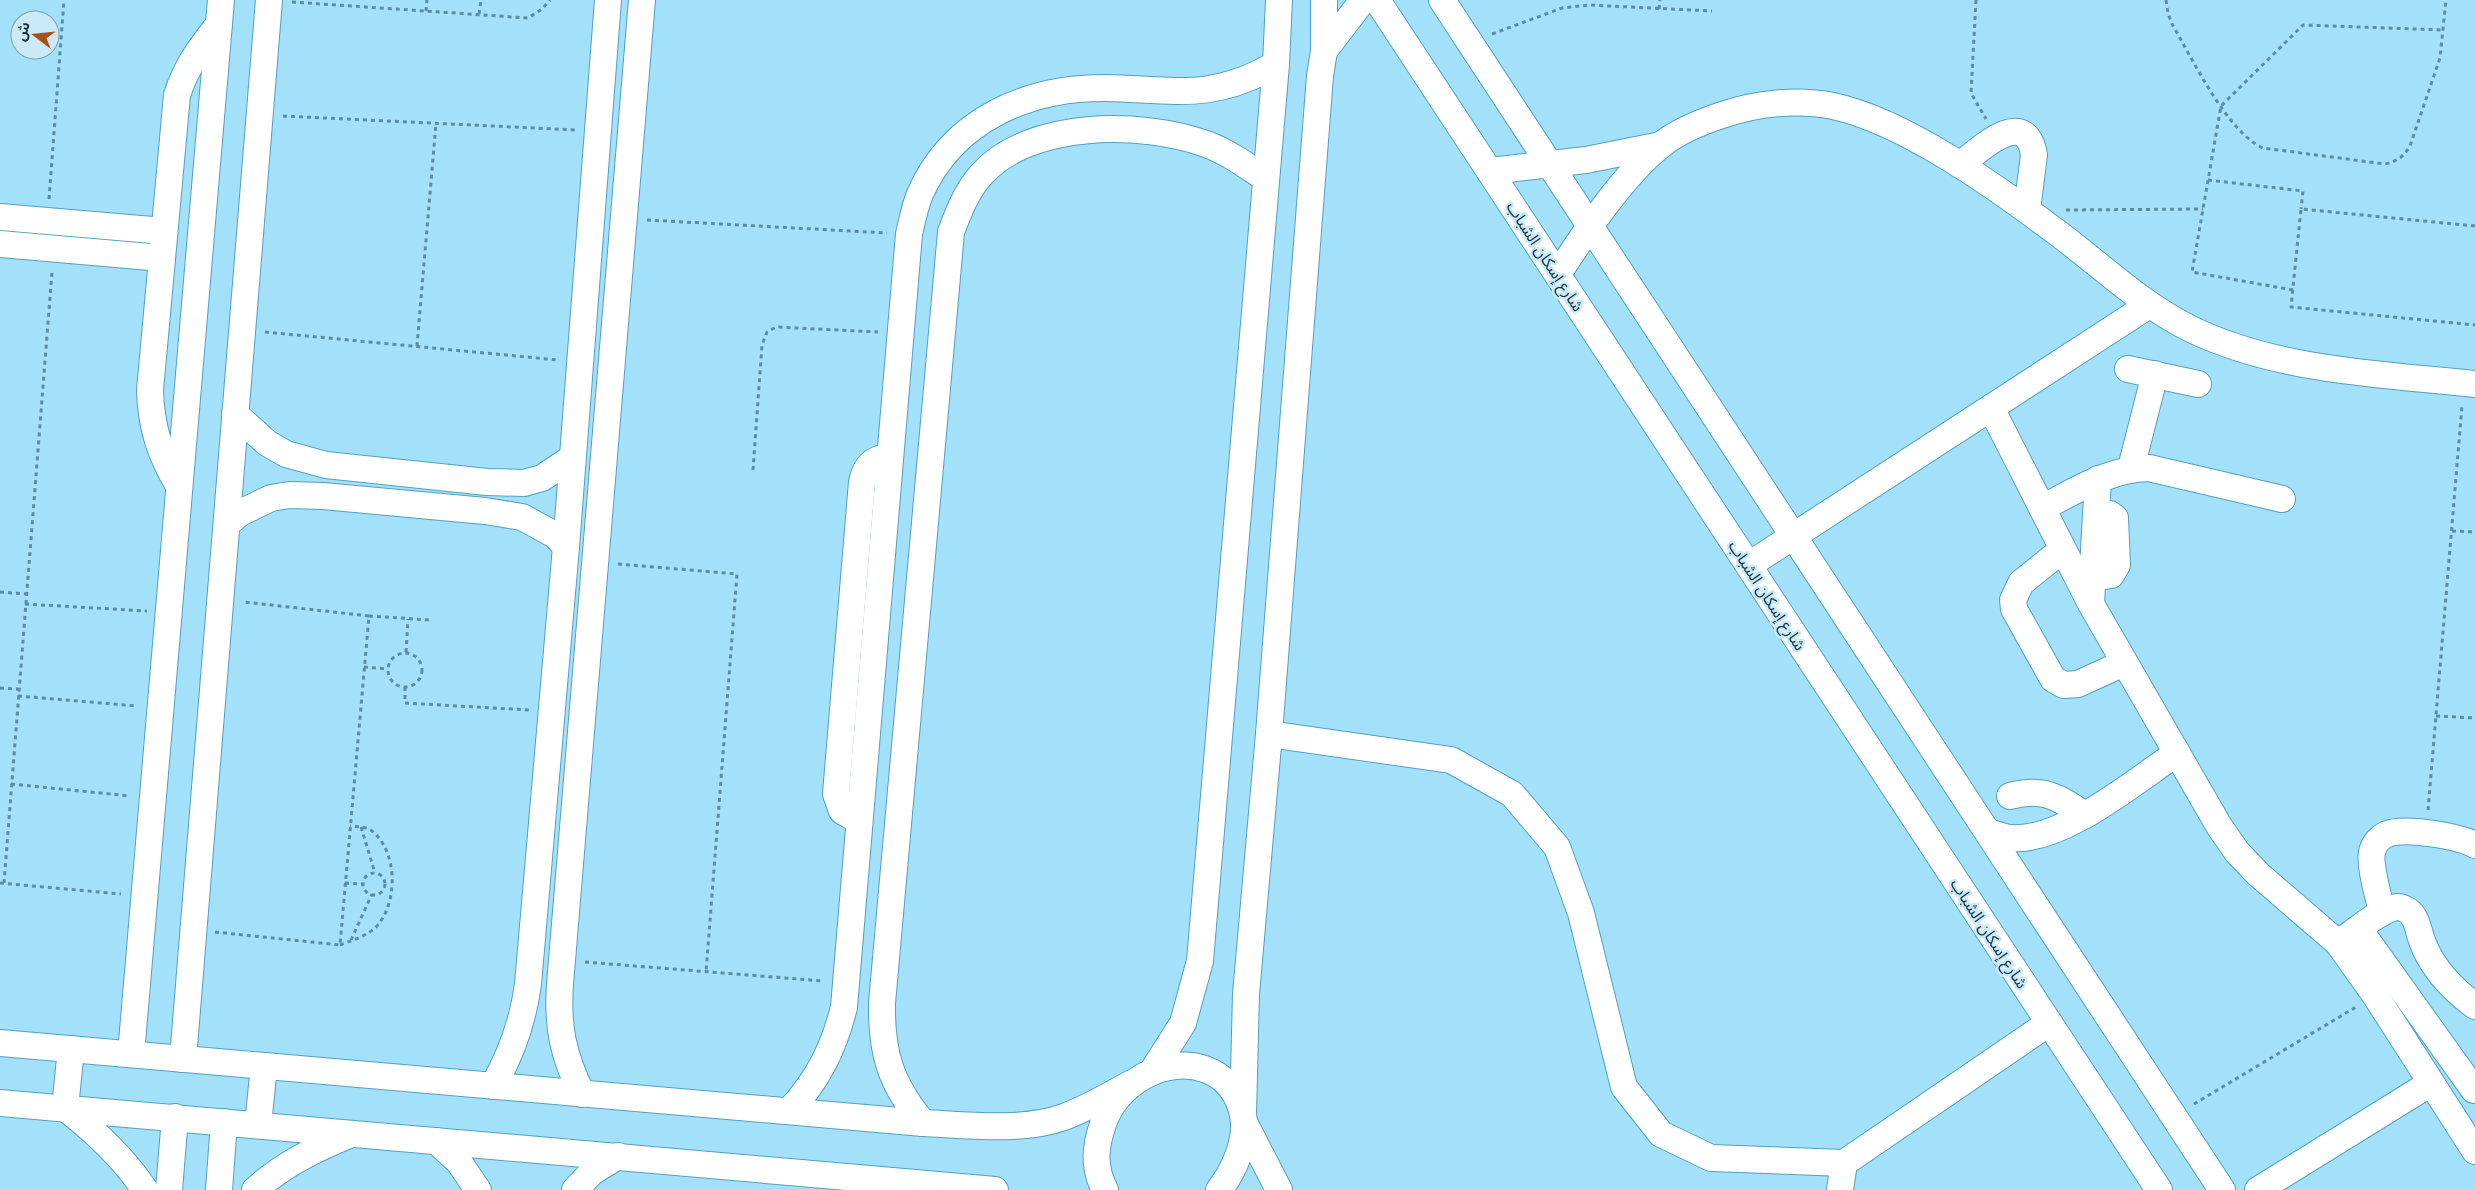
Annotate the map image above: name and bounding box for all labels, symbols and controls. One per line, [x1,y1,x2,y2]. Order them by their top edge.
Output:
north arrow [10,10,60,60]
text: ش [10,19,34,43]
street label: شارع إسكان الشباب [1500,197,1589,317]
street label: شارع إسكان الشباب [1722,536,1811,656]
street label: شارع إسكان الشباب [1944,874,2033,994]

